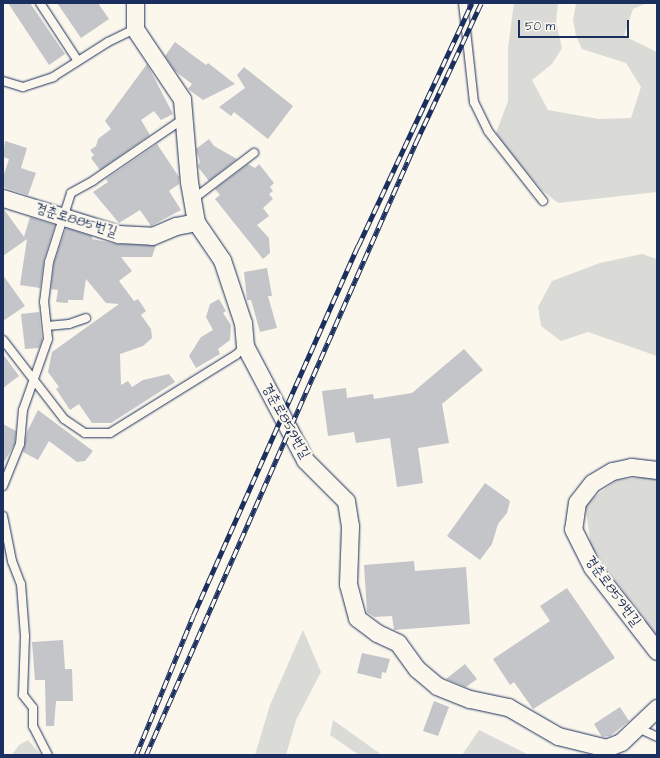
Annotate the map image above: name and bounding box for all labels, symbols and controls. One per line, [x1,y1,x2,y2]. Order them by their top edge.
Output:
scale bar [520,12,631,38]
text: 50 m [525,18,555,35]
street label: 경춘로885번길 [33,200,119,240]
street label: 경춘로859번길 [258,381,314,461]
street label: 경춘로859번길 [582,552,644,630]

